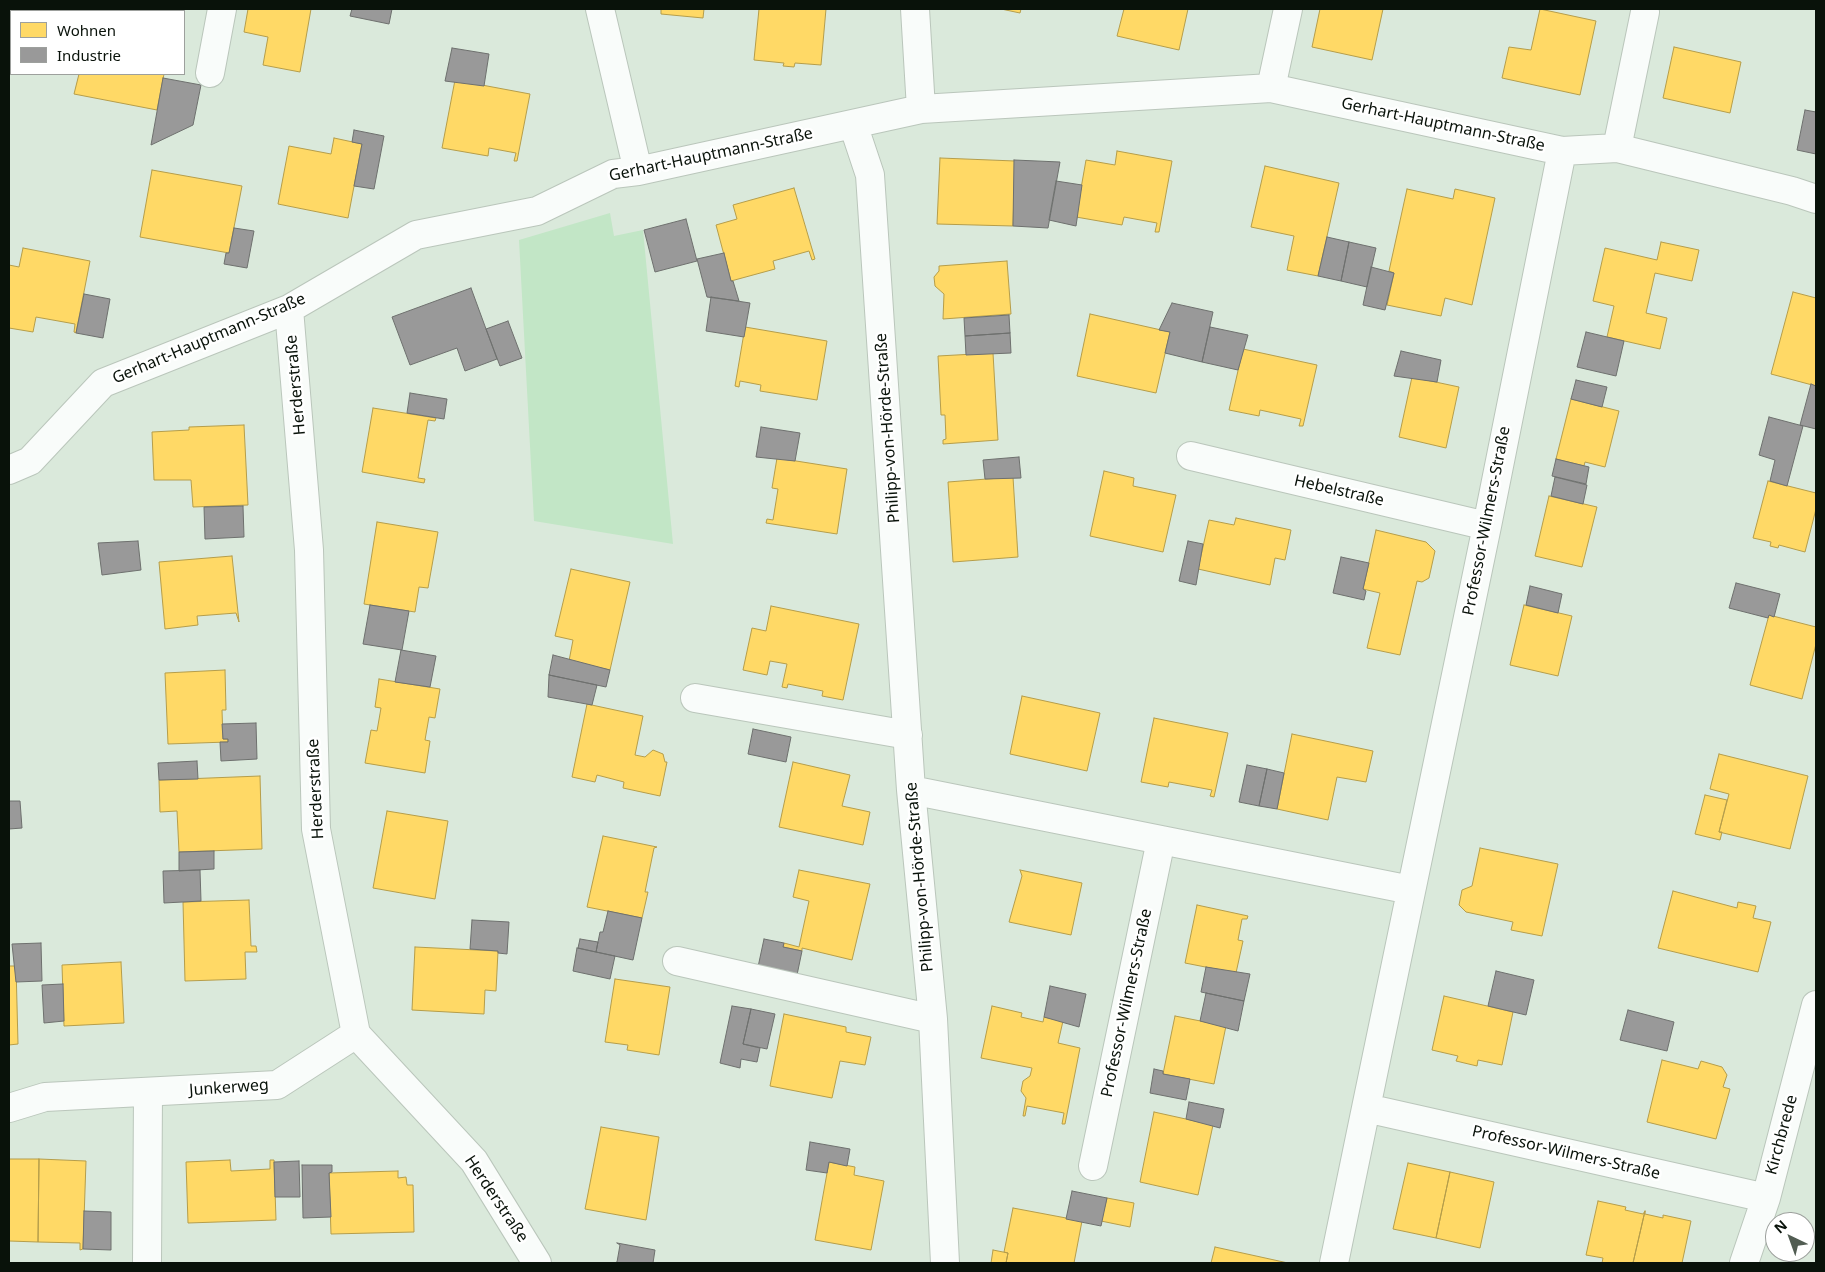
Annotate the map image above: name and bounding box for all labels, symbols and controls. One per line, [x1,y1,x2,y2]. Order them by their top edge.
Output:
legend [10,10,185,75]
text: Wohnen [57,20,116,40]
text: Industrie [57,45,121,65]
street label: Gerhart-Hauptmann-Straße [1339,94,1547,156]
street label: Gerhart-Hauptmann-Straße [607,124,815,186]
street label: Gerhart-Hauptmann-Straße [110,290,308,388]
street label: Philipp-von-Hörde-Straße [872,332,904,524]
street label: Herderstraße [282,334,310,436]
street label: Professor-Wilmers-Straße [1459,425,1515,617]
street label: Hebelstraße [1292,471,1386,511]
street label: Herderstraße [304,738,328,840]
street label: Philipp-von-Hörde-Straße [902,781,938,973]
street label: Professor-Wilmers-Straße [1098,907,1156,1099]
street label: Junkerweg [189,1076,269,1100]
street label: Kirchbrede [1762,1093,1802,1177]
street label: Professor-Wilmers-Straße [1470,1122,1662,1184]
street label: Herderstraße [460,1152,532,1246]
north arrow [1765,1212,1815,1262]
text: N [1770,1215,1791,1237]

